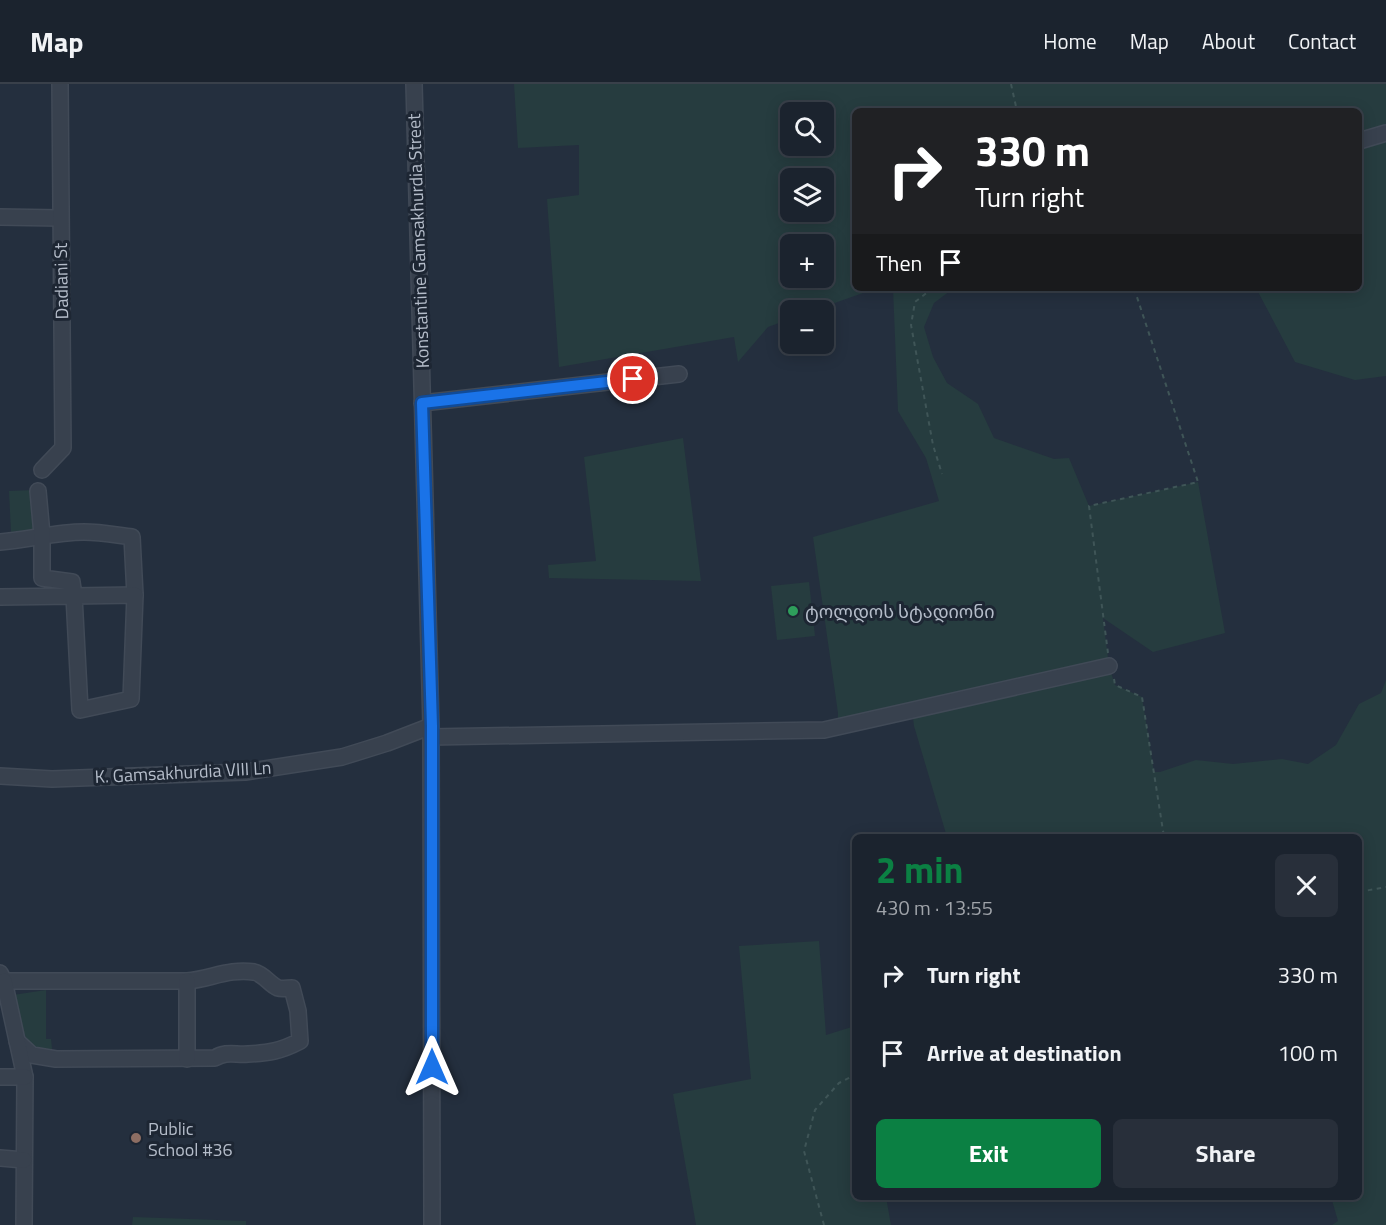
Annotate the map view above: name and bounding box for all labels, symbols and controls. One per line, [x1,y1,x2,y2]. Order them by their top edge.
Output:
text: Map [30,20,84,63]
text: Home [1043,25,1097,57]
text: Map [1130,25,1169,57]
text: About [1202,25,1255,57]
text: Contact [1288,25,1356,57]
map controls [780,102,834,354]
button: search [780,102,834,156]
street label: Konstantine Gamsakhurdia Street [400,113,436,369]
text: 330 m [975,118,1090,182]
icon: right [876,132,954,210]
button: layers [780,168,834,222]
text: Turn right [975,176,1084,217]
button: + [780,234,834,288]
street label: Dadiani St [47,242,75,320]
text: Then [876,246,922,280]
icon: arrive [934,246,967,279]
button: − [780,300,834,354]
pin [607,353,658,404]
icon: arrive [616,362,649,395]
place label: ტოლდოს სტადიონი [805,598,995,625]
marker: ტოლდოს სტადიონი [786,604,800,618]
street label: K. Gamsakhurdia VIII Ln [94,754,272,790]
text: 2 min [876,842,963,897]
button: close [1275,854,1338,917]
text: 430 m · 13:55 [876,892,993,923]
text: Turn right [927,958,1021,992]
text: 330 m [1278,958,1338,992]
icon: right [876,959,909,992]
position arrow [400,1035,464,1099]
text: Arrive at destination [927,1036,1122,1070]
text: 100 m [1278,1036,1338,1070]
icon: arrive [876,1037,909,1070]
place label: Public School #36 [148,1115,233,1163]
button: Exit [876,1119,1101,1188]
button: Share [1113,1119,1338,1188]
marker: Public School #36 [129,1131,143,1145]

